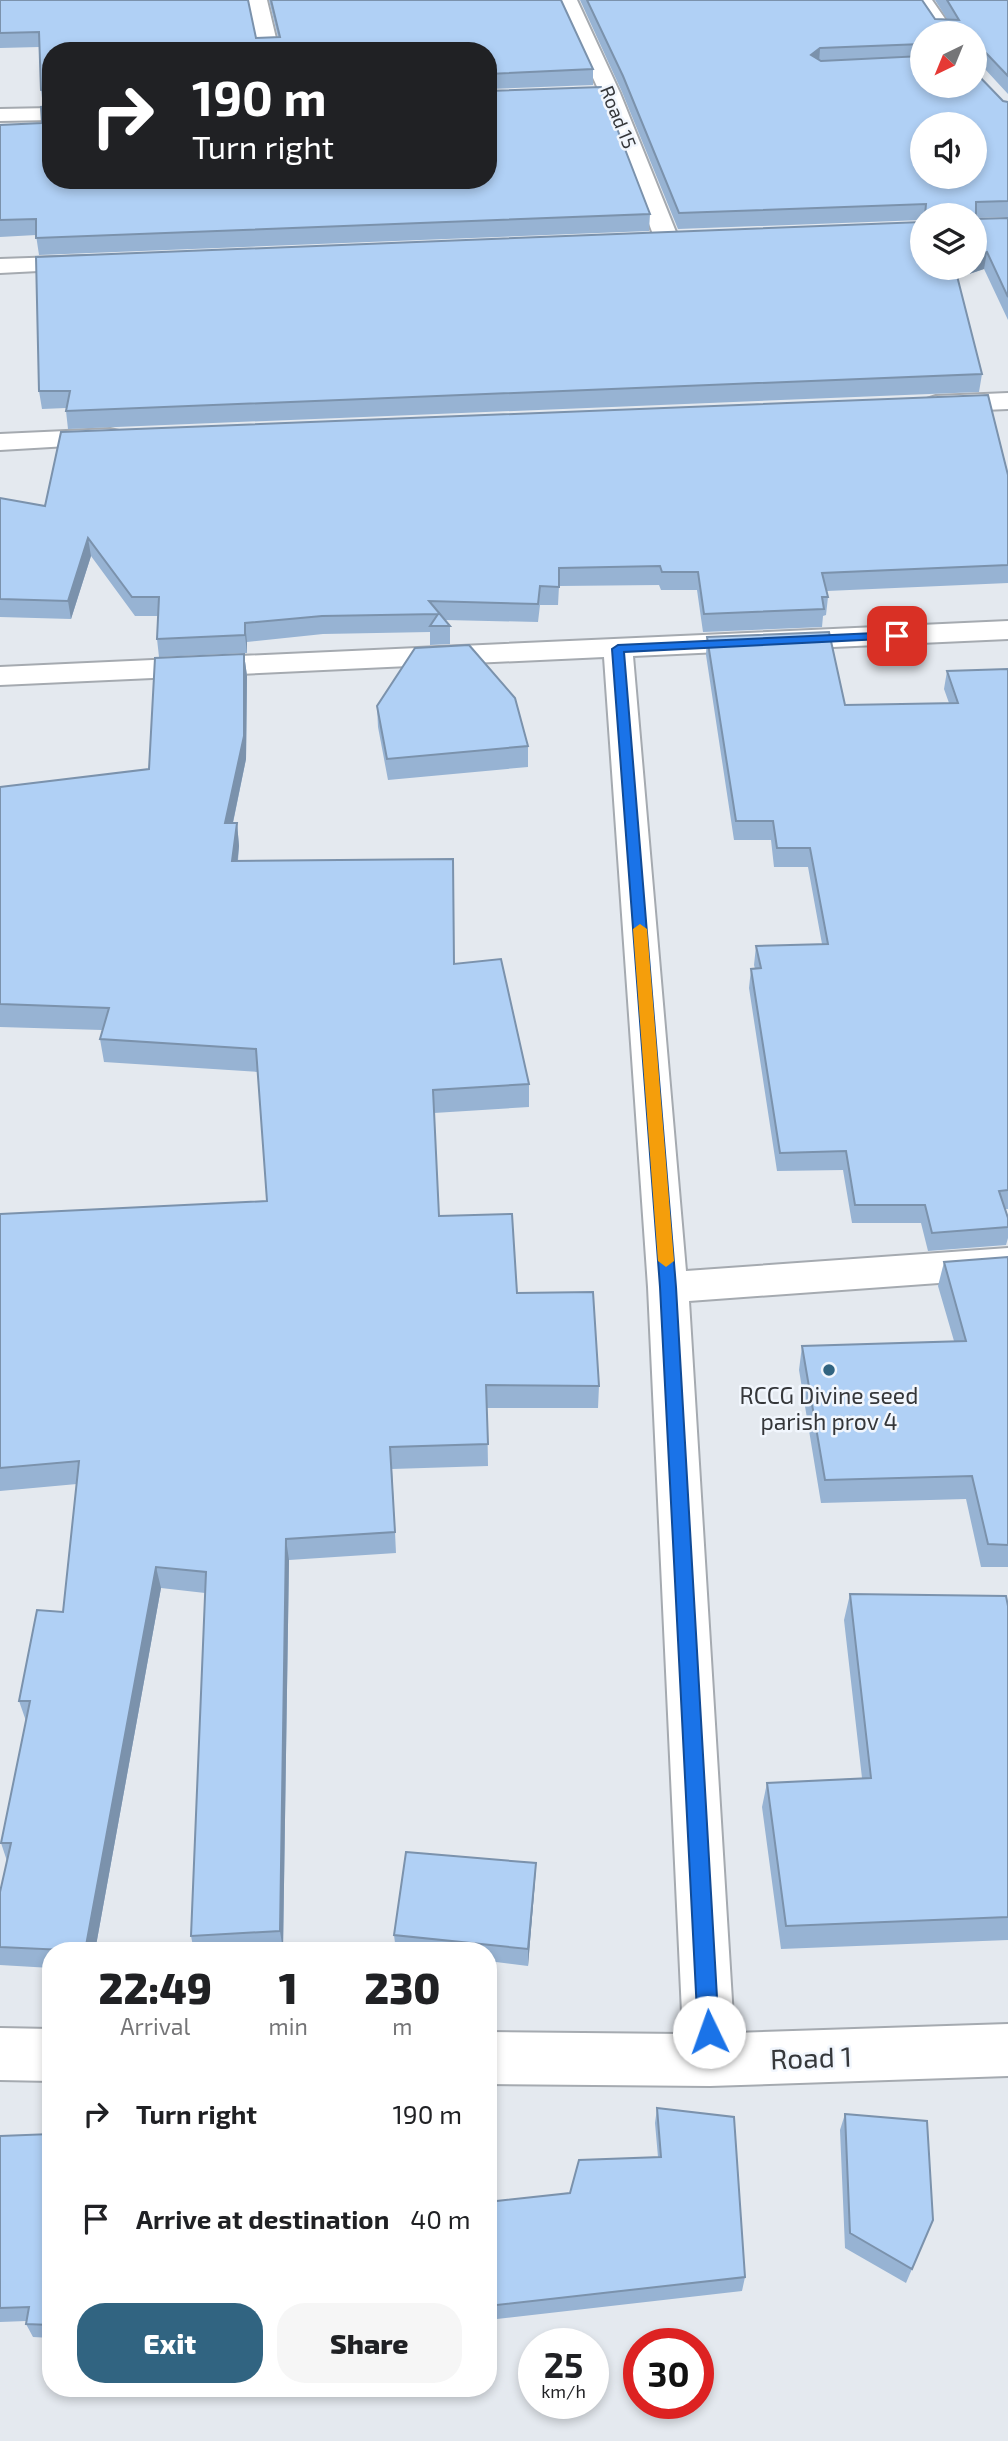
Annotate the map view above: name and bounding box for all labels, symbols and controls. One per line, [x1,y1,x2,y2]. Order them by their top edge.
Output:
north arrow [910,21,987,98]
map controls [910,21,987,280]
text: 190 m [192,67,327,126]
icon: right [77,70,168,161]
street label: Road 15 [596,82,642,152]
button: sound [910,112,987,189]
text: Turn right [192,127,334,165]
button: layers [910,203,987,280]
pin [867,606,927,666]
icon: arrive [878,617,916,655]
marker: RCCG Divine seed parish prov 4 [821,1362,837,1378]
place label: RCCG Divine seed parish prov 4 [740,1381,918,1435]
text: 22:49 [99,1962,212,2012]
text: 1 [279,1962,298,2012]
text: 230 [364,1962,440,2012]
position arrow [672,1995,746,2069]
text: Arrival [120,2012,190,2040]
text: min [269,2012,308,2040]
text: m [392,2012,412,2040]
street label: Road 1 [769,2039,853,2075]
icon: right [77,2095,115,2133]
text: Turn right [136,2098,257,2129]
text: 190 m [393,2098,462,2129]
icon: arrive [77,2200,115,2238]
text: Arrive at destination [136,2203,389,2234]
text: 40 m [410,2203,471,2234]
button: Exit [77,2303,263,2383]
button: Share [277,2303,462,2383]
speed limit sign: 30 [623,2328,714,2419]
text: 25 [544,2343,583,2385]
text: km/h [541,2380,586,2402]

